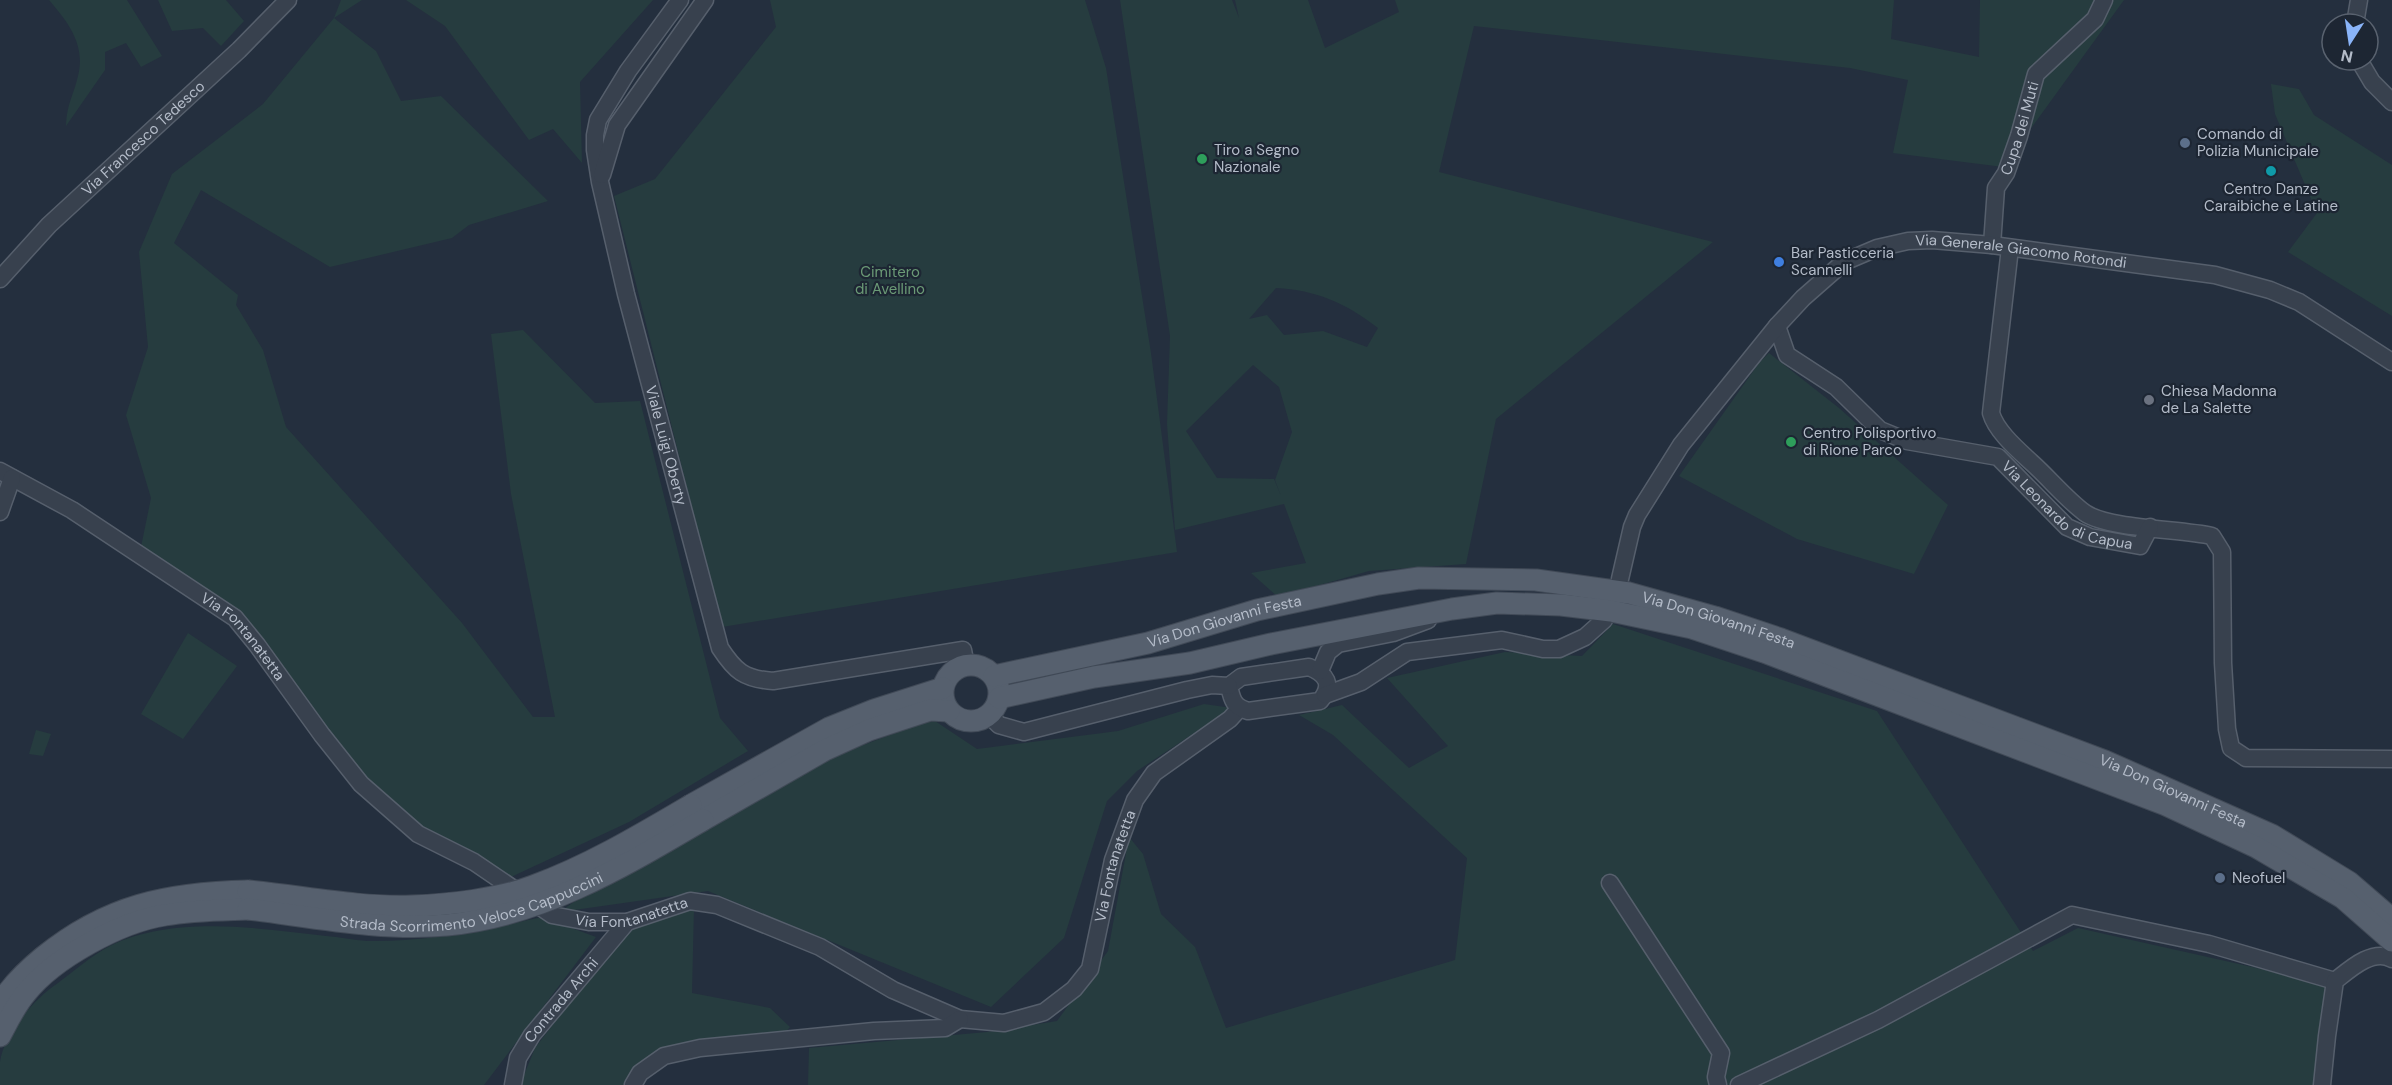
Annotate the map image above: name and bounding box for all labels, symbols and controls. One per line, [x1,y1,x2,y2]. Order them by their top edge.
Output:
north arrow [2320,12,2380,72]
text: N [2339,45,2355,68]
street label: Via Francesco Tedesco [77,76,209,200]
street label: Cupa dei Muti [1996,79,2044,178]
place label: Comando di Polizia Municipale [2197,124,2319,161]
marker: Comando di Polizia Municipale [2178,136,2192,150]
place label: Tiro a Segno Nazionale [1214,140,1299,177]
marker: Tiro a Segno Nazionale [1195,152,1209,166]
marker: Centro Danze Caraibiche e Latine [2264,164,2278,178]
place label: Centro Danze Caraibiche e Latine [2204,179,2338,216]
street label: Via Generale Giacomo Rotondi [1915,230,2128,273]
place label: Bar Pasticceria Scannelli [1791,243,1894,280]
marker: Bar Pasticceria Scannelli [1772,255,1786,269]
park label: Cimitero di Avellino [855,262,925,299]
place label: Chiesa Madonna de La Salette [2161,381,2277,418]
street label: Viale Luigi Oberty [641,384,692,508]
marker: Chiesa Madonna de La Salette [2142,393,2156,407]
place label: Centro Polisportivo di Rione Parco [1803,423,1936,460]
marker: Centro Polisportivo di Rione Parco [1784,435,1798,449]
street label: Via Leonardo di Capua [1997,456,2134,554]
street label: Via Don Giovanni Festa [1640,587,1798,653]
street label: Via Fontanatetta [197,588,289,685]
street label: Via Don Giovanni Festa [1145,591,1303,653]
street label: Via Don Giovanni Festa [2097,750,2250,833]
street label: Via Fontanatetta [1090,807,1140,924]
street label: Strada Scorrimento Veloce Cappuccini [339,868,606,936]
place label: Neofuel [2232,868,2285,888]
marker: Neofuel [2213,871,2227,885]
street label: Via Fontanatetta [573,892,690,932]
street label: Contrada Archi [520,953,603,1046]

